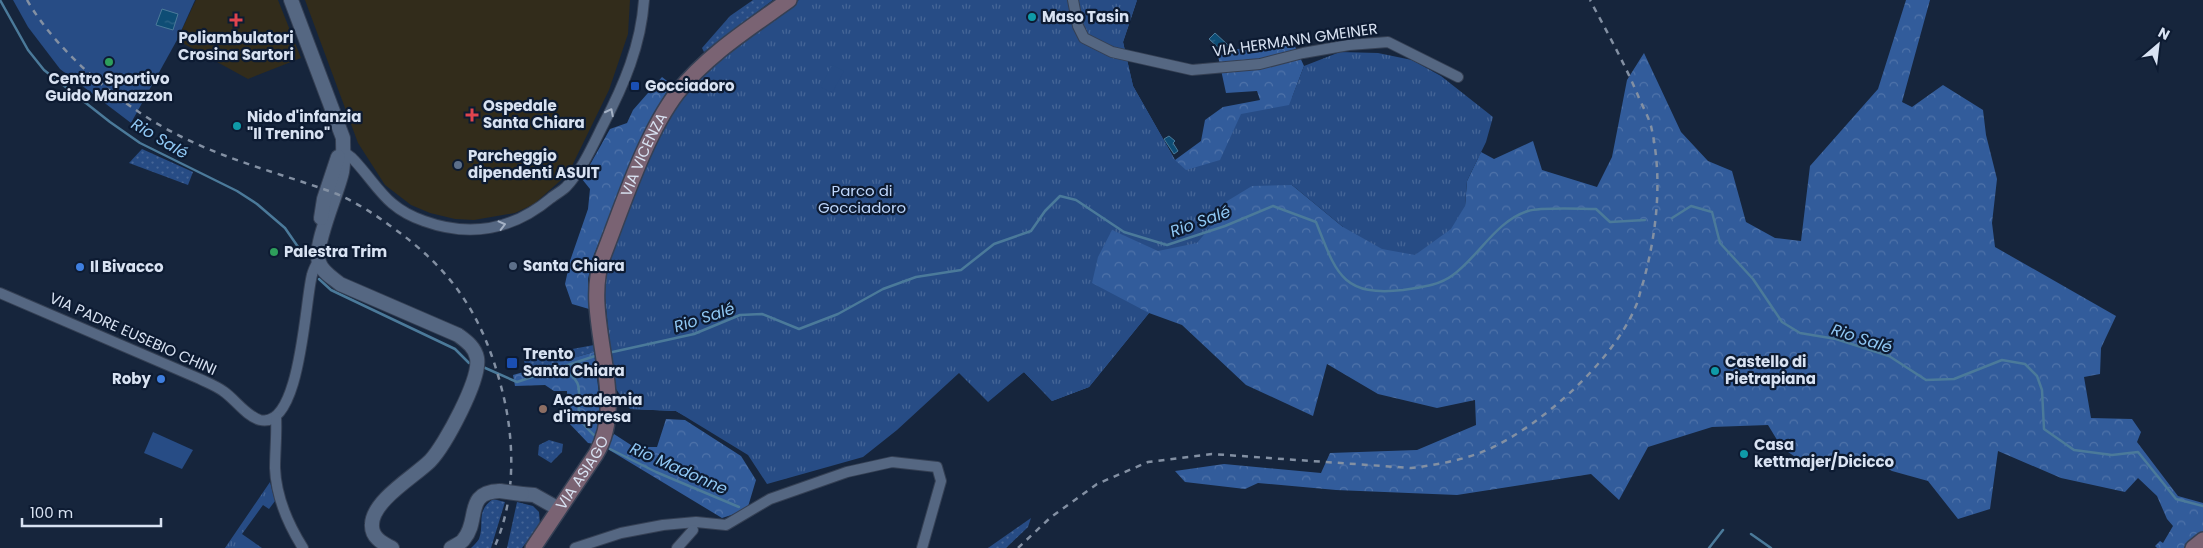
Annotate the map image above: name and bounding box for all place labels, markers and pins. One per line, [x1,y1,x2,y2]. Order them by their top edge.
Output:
place label: Maso Tasin [1042,6,1129,27]
marker: Maso Tasin [1026,11,1038,23]
marker: Poliambulatori Crosina Sartori [229,13,243,27]
place label: Poliambulatori Crosina Sartori [178,27,294,65]
marker: Centro Sportivo Guido Manazzon [103,56,115,68]
place label: Centro Sportivo Guido Manazzon [45,68,173,106]
place label: Gocciadoro [645,75,735,96]
marker: Gocciadoro [629,80,641,92]
place label: Ospedale Santa Chiara [483,95,585,133]
place label: Nido d'infanzia "Il Trenino" [247,106,361,144]
marker: Ospedale Santa Chiara [465,108,479,122]
marker: Nido d'infanzia "Il Trenino" [231,120,243,132]
place label: Parcheggio dipendenti ASUIT [468,145,600,183]
marker: Parcheggio dipendenti ASUIT [452,159,464,171]
place label: Palestra Trim [284,241,387,262]
marker: Palestra Trim [268,246,280,258]
place label: Santa Chiara [523,255,625,276]
place label: Il Bivacco [90,256,164,277]
marker: Santa Chiara [507,260,519,272]
marker: Il Bivacco [74,261,86,273]
place label: Trento Santa Chiara [523,343,625,381]
place label: Castello di Pietrapiana [1725,351,1816,389]
marker: Trento Santa Chiara [505,356,519,370]
marker: Castello di Pietrapiana [1709,365,1721,377]
place label: Roby [112,368,152,389]
marker: Roby [155,373,167,385]
place label: Accademia d'impresa [553,389,642,427]
marker: Accademia d'impresa [537,403,549,415]
place label: Casa kettmajer/Dicicco [1754,434,1895,472]
marker: Casa kettmajer/Dicicco [1738,448,1750,460]

